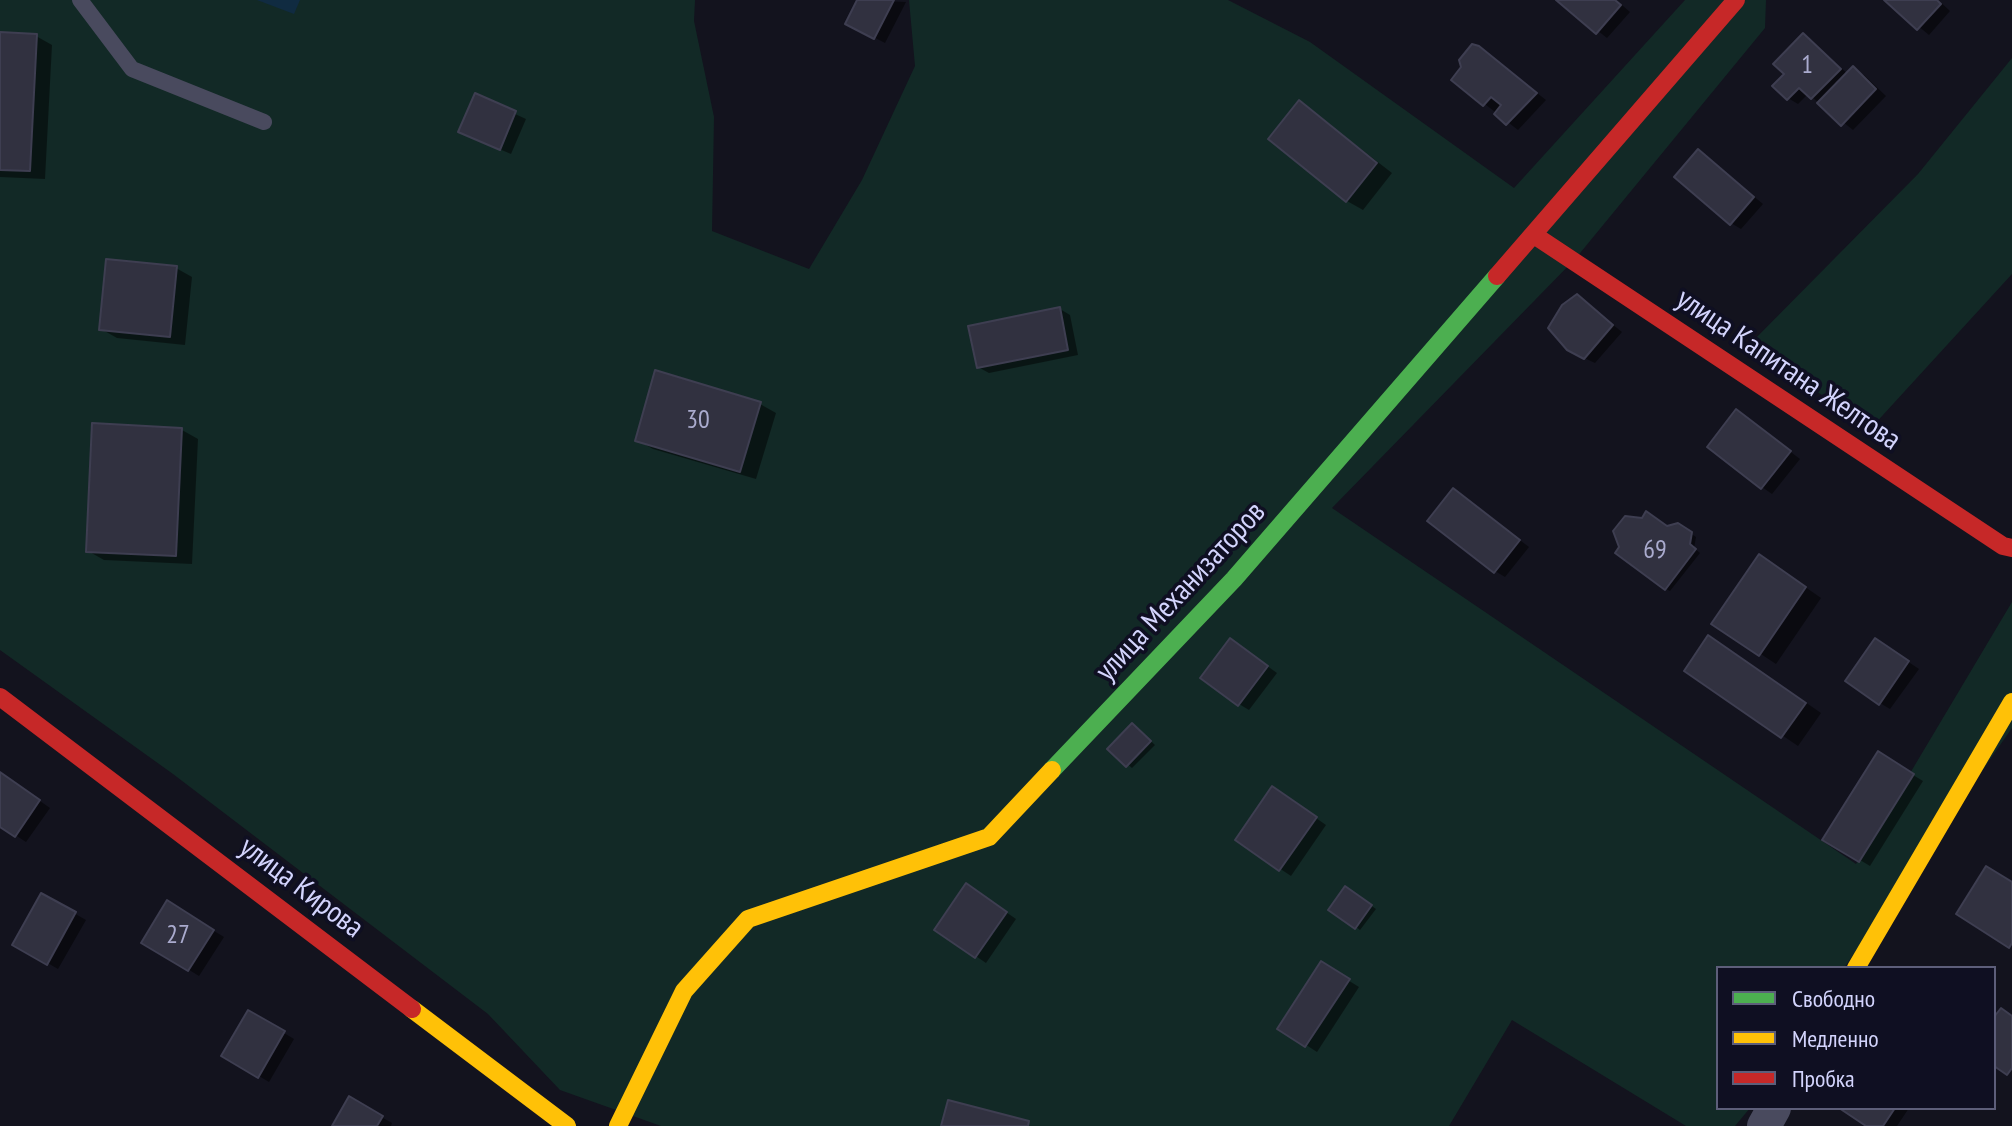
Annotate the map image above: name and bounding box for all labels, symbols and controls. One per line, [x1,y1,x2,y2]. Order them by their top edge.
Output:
house number: 1 [1801,50,1813,82]
street label: улица Капитана Желтова [1669,282,1907,458]
house number: 30 [686,405,710,437]
street label: улица Механизаторов [1089,495,1273,689]
house number: 69 [1643,535,1667,567]
street label: улица Кирова [232,830,370,946]
house number: 27 [166,920,190,952]
legend [1716,966,1996,1110]
text: Свободно [1792,983,1875,1014]
text: Медленно [1792,1023,1879,1054]
text: Пробка [1792,1063,1855,1094]

